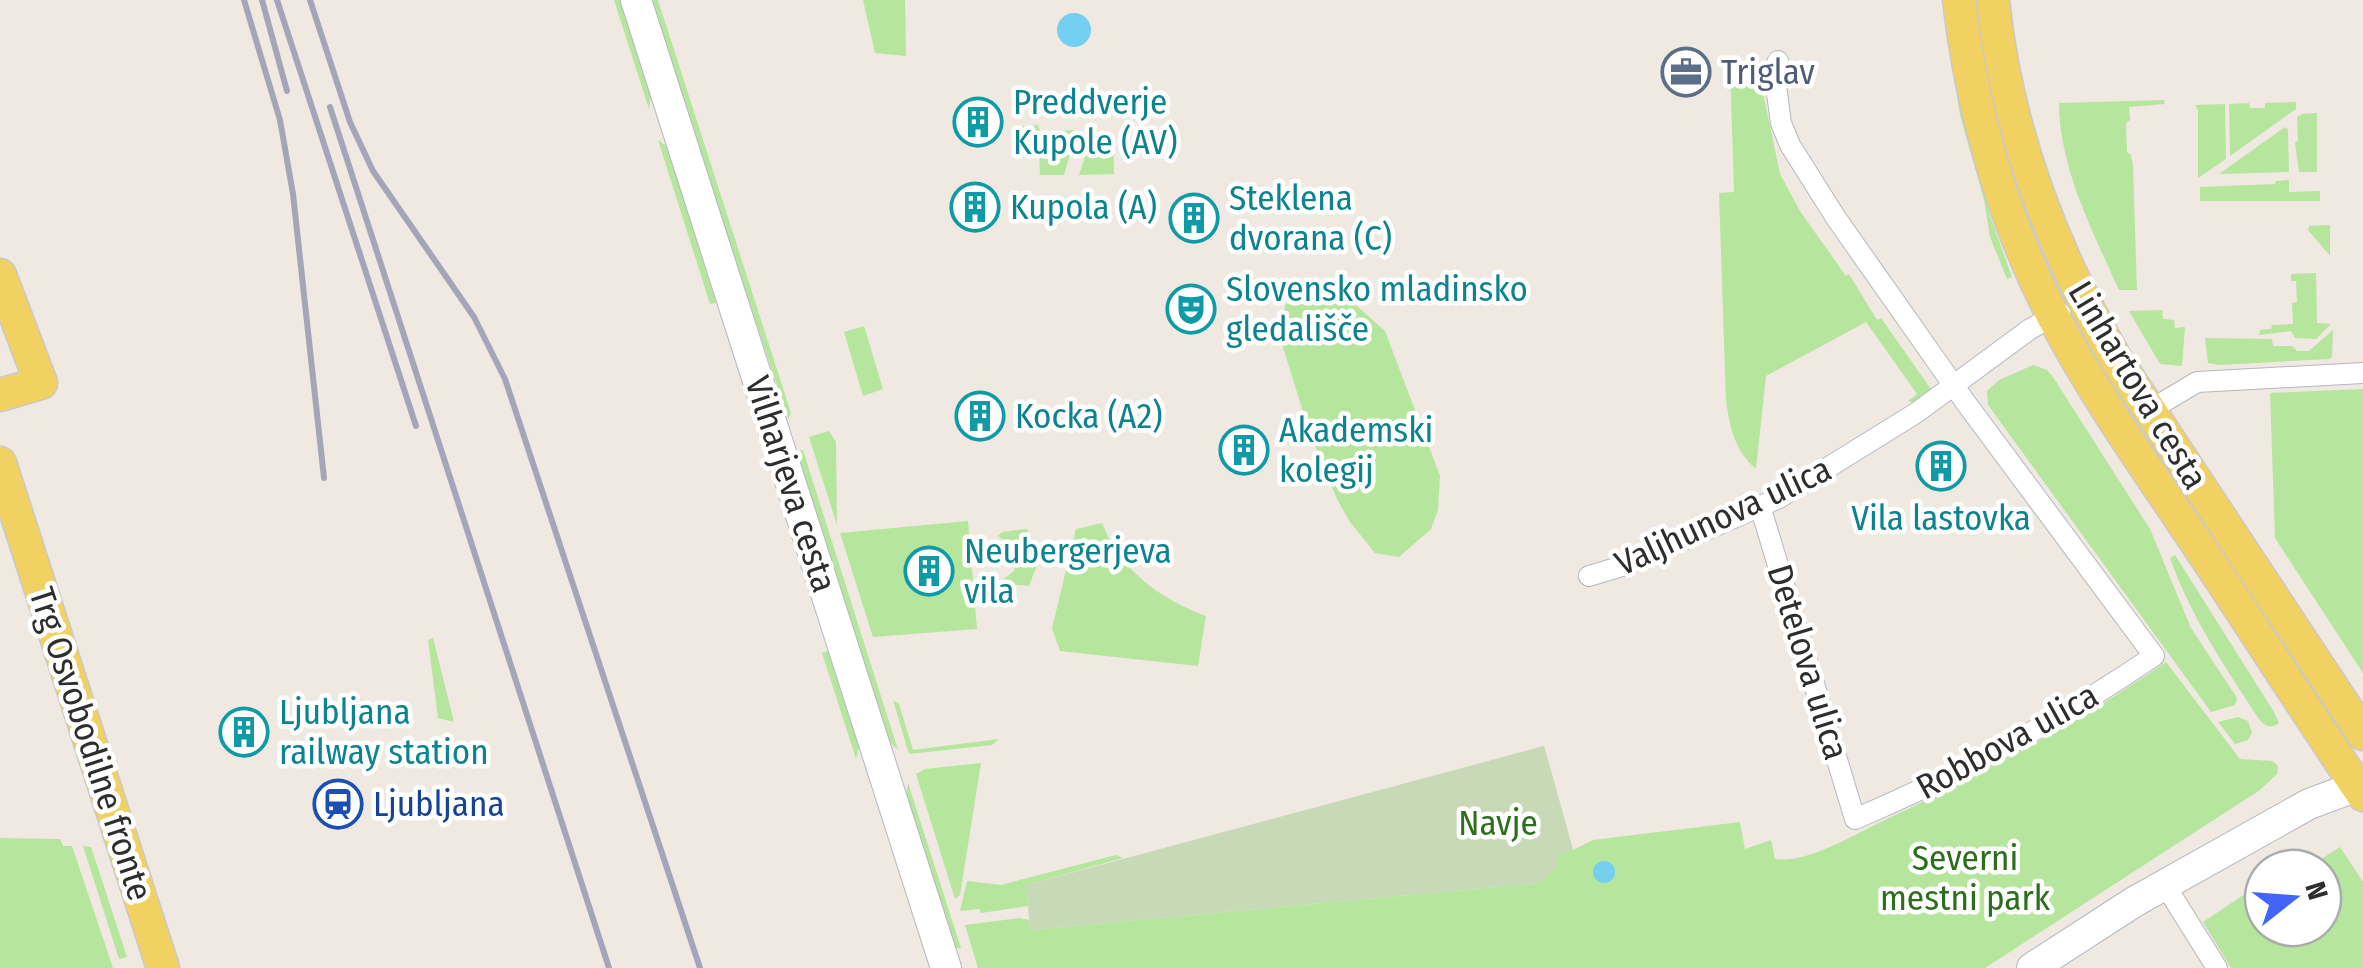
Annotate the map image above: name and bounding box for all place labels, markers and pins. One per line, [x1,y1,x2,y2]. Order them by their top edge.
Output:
office icon: Triglav [1660,46,1712,98]
place label: Triglav [1721,51,1815,93]
place label: Preddverje Kupole (AV) [1013,81,1178,163]
building icon: Preddverje Kupole (AV) [952,96,1004,148]
place label: Steklena dvorana (C) [1229,177,1392,259]
building icon: Kupola (A) [949,181,1001,233]
place label: Kupola (A) [1010,186,1157,228]
building icon: Steklena dvorana (C) [1168,192,1220,244]
place label: Slovensko mladinsko gledališče [1226,268,1528,350]
theatre icon: Slovensko mladinsko gledališče [1165,283,1217,335]
building icon: Kocka (A2) [954,390,1006,442]
place label: Kocka (A2) [1015,395,1163,437]
place label: Akademski kolegij [1279,409,1433,491]
building icon: Akademski kolegij [1218,424,1270,476]
building icon: Vila lastovka [1915,440,1967,492]
place label: Vila lastovka [1851,497,2031,539]
place label: Neubergerjeva vila [964,530,1172,612]
building icon: Neubergerjeva vila [903,545,955,597]
place label: Ljubljana railway station [279,691,489,773]
building icon: Ljubljana railway station [218,706,270,758]
station icon: Ljubljana [312,778,364,830]
place label: Ljubljana [373,783,505,825]

